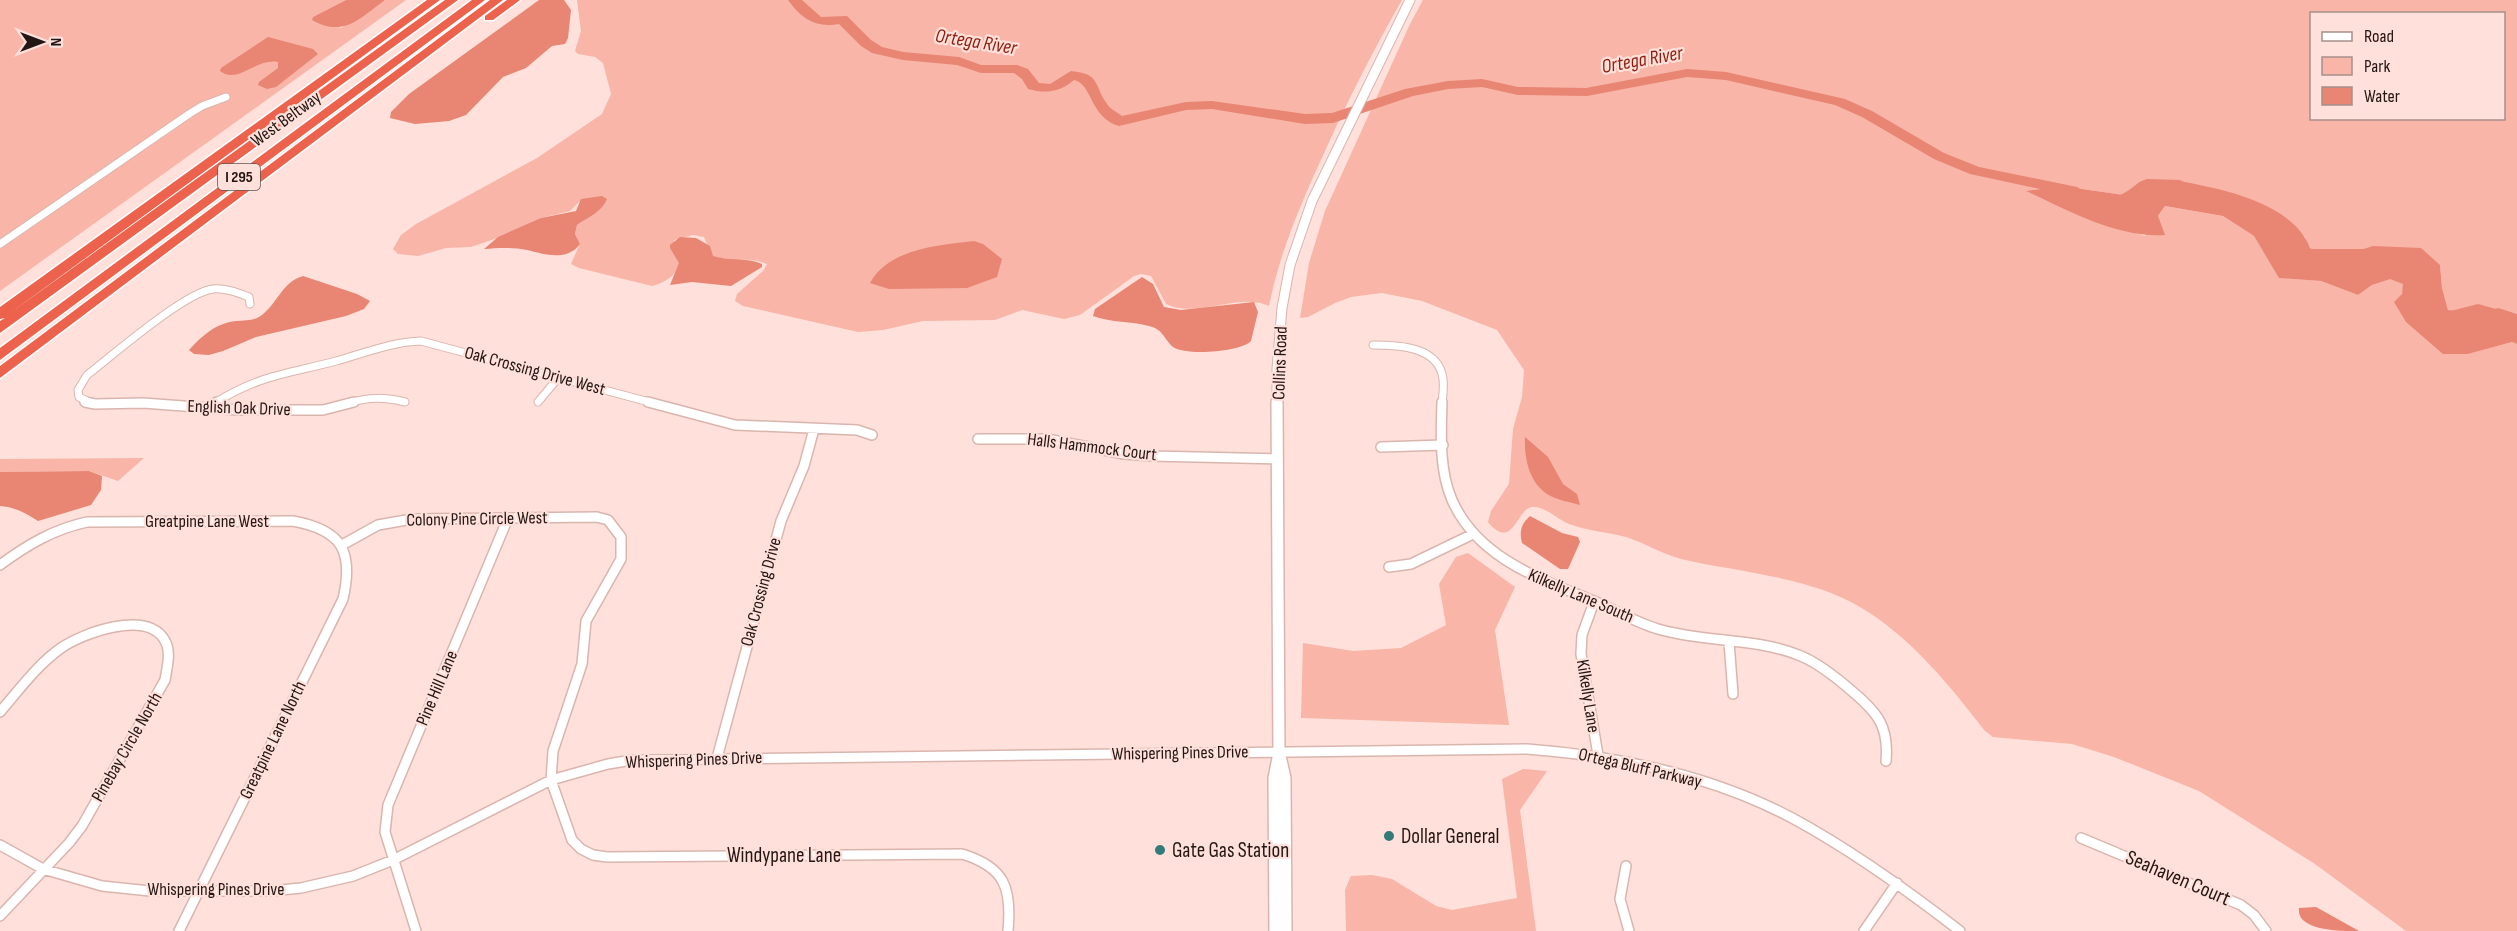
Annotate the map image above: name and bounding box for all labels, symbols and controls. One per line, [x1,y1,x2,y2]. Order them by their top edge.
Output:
north arrow [12,12,72,72]
legend [2310,12,2505,120]
water label: Ortega River [934,24,1020,60]
text: Road [2364,26,2394,47]
text: N [46,38,65,46]
water label: Ortega River [1600,41,1686,79]
text: Park [2364,56,2390,77]
text: Water [2364,86,2400,107]
street label: West Beltway [247,87,325,151]
road number: I 295 [218,164,260,190]
street label: Collins Road [1268,326,1292,400]
street label: Oak Crossing Drive West [462,342,608,400]
street label: English Oak Drive [187,396,291,420]
street label: Halls Hammock Court [1026,429,1158,465]
street label: Colony Pine Circle West [406,507,548,531]
street label: Greatpine Lane West [145,511,270,532]
street label: Oak Crossing Drive [736,535,786,649]
street label: Kilkelly Lane South [1525,564,1637,628]
street label: Pine Hill Lane [412,647,462,729]
street label: Kilkelly Lane [1572,658,1604,734]
street label: Greatpine Lane North [235,678,311,802]
street label: Pinebay Circle North [87,689,167,805]
street label: Whispering Pines Drive [1111,741,1249,765]
street label: Ortega Bluff Parkway [1576,744,1704,792]
street label: Whispering Pines Drive [625,747,763,773]
place label: Dollar General [1401,824,1499,849]
marker: Dollar General [1382,829,1396,843]
place label: Gate Gas Station [1172,838,1289,863]
street label: Windypane Lane [727,843,841,868]
marker: Gate Gas Station [1153,843,1167,857]
street label: Seahaven Court [2122,845,2234,911]
street label: Whispering Pines Drive [148,879,284,900]

